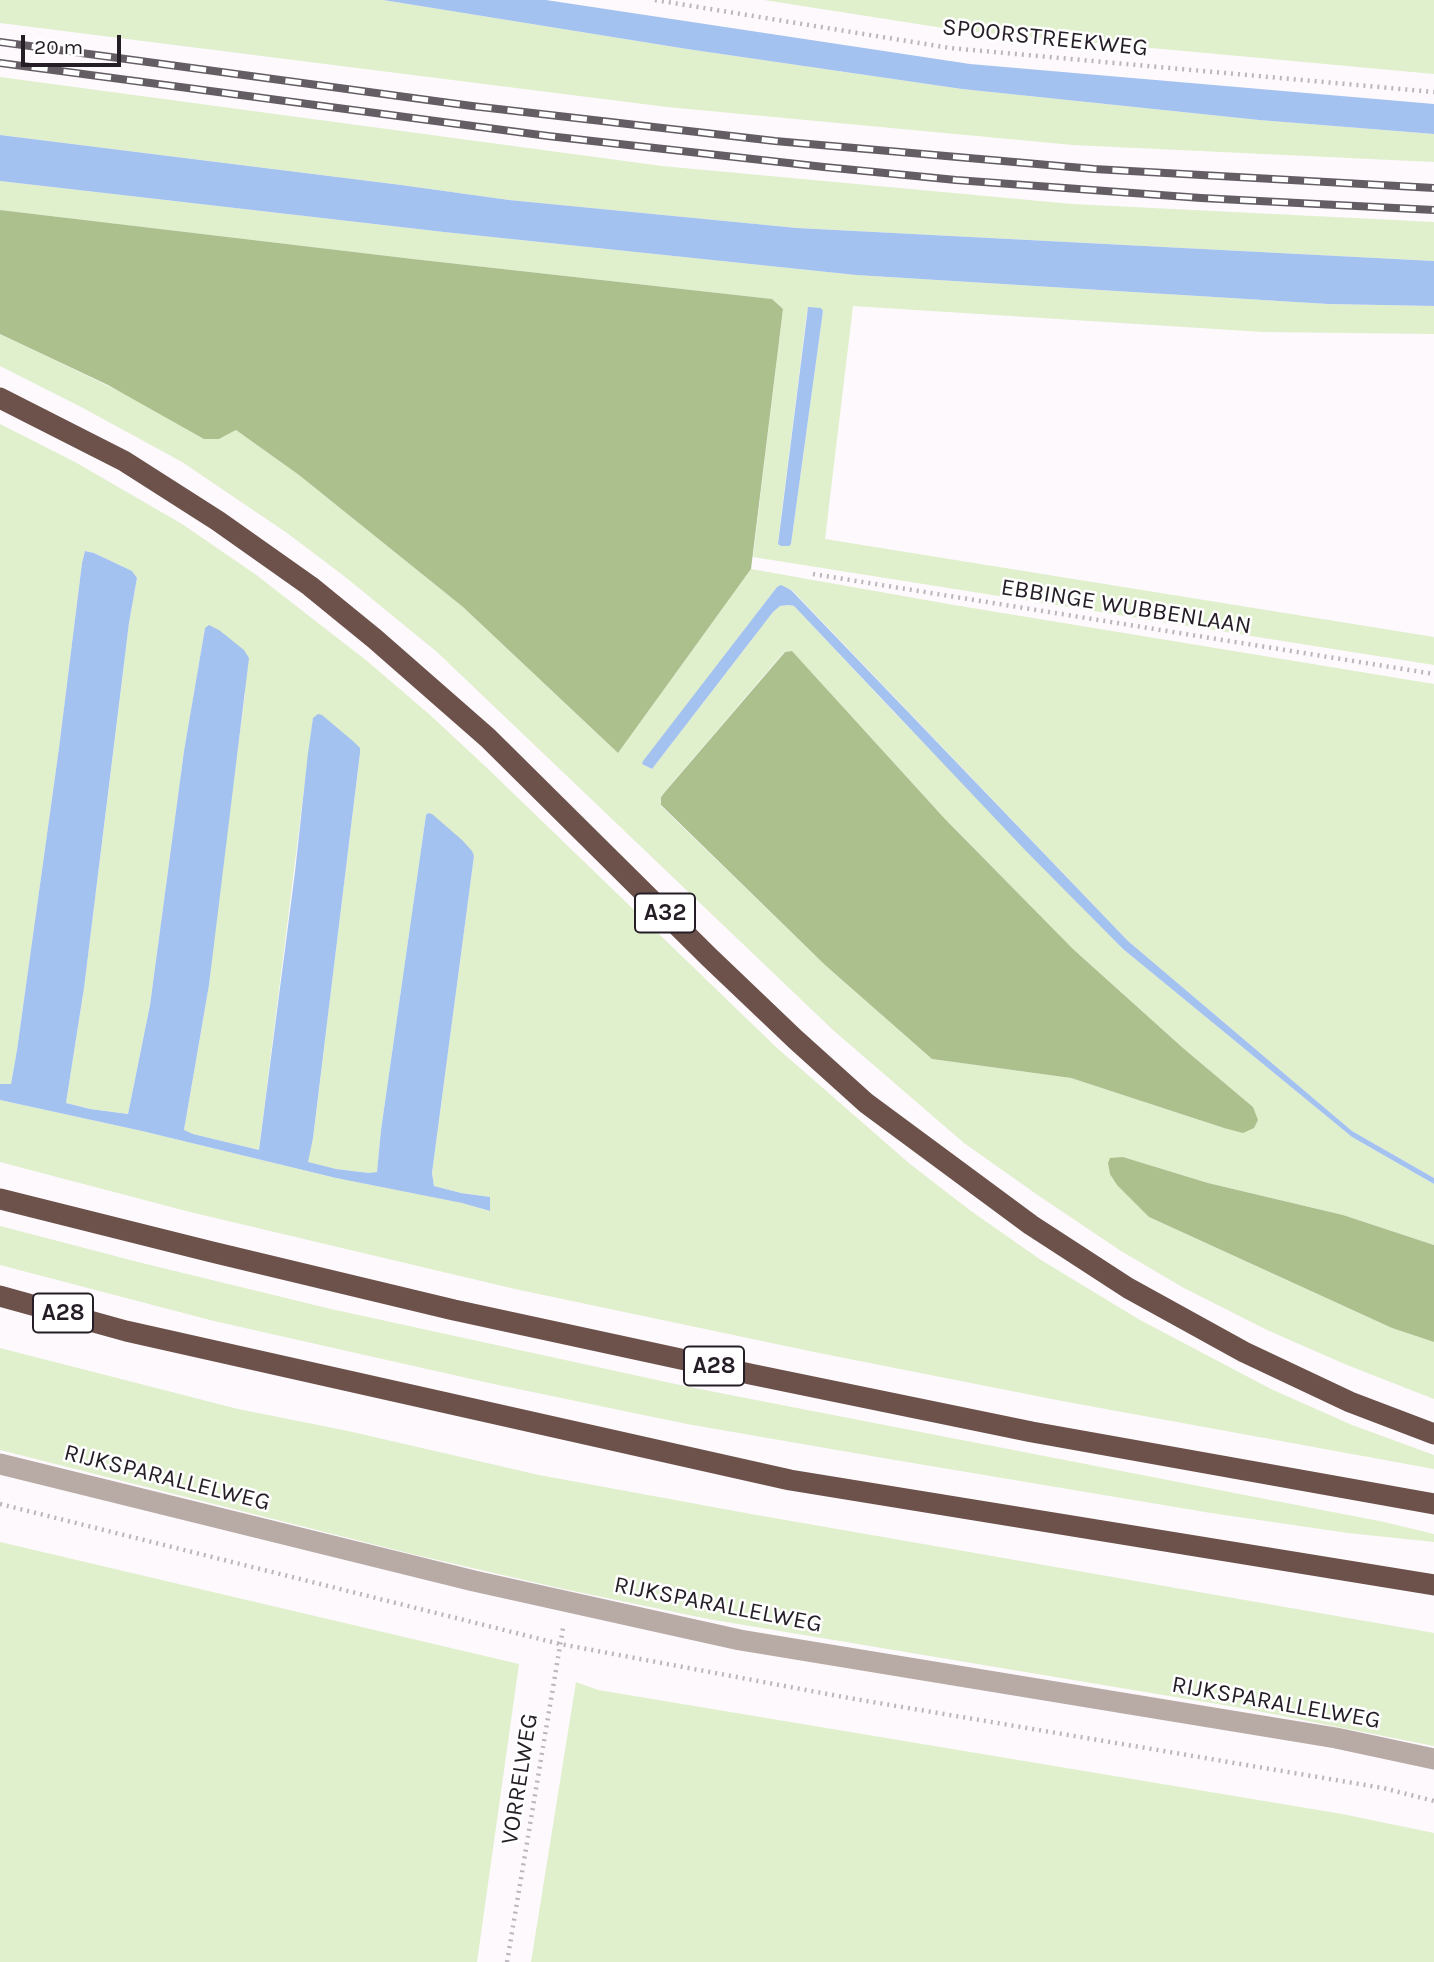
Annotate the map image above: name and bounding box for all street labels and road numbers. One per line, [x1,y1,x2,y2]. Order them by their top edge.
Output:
street label: SPOORSTREEKWEG [941,13,1149,63]
street label: EBBINGE WUBBENLAAN [999,573,1253,641]
road number: A32 [635,893,695,932]
road number: A28 [33,1294,93,1332]
road number: A28 [684,1346,744,1386]
street label: RIJKSPARALLELWEG [61,1438,273,1518]
street label: RIJKSPARALLELWEG [611,1571,825,1639]
street label: RIJKSPARALLELWEG [1169,1670,1383,1736]
street label: VORRELWEG [495,1711,545,1847]

